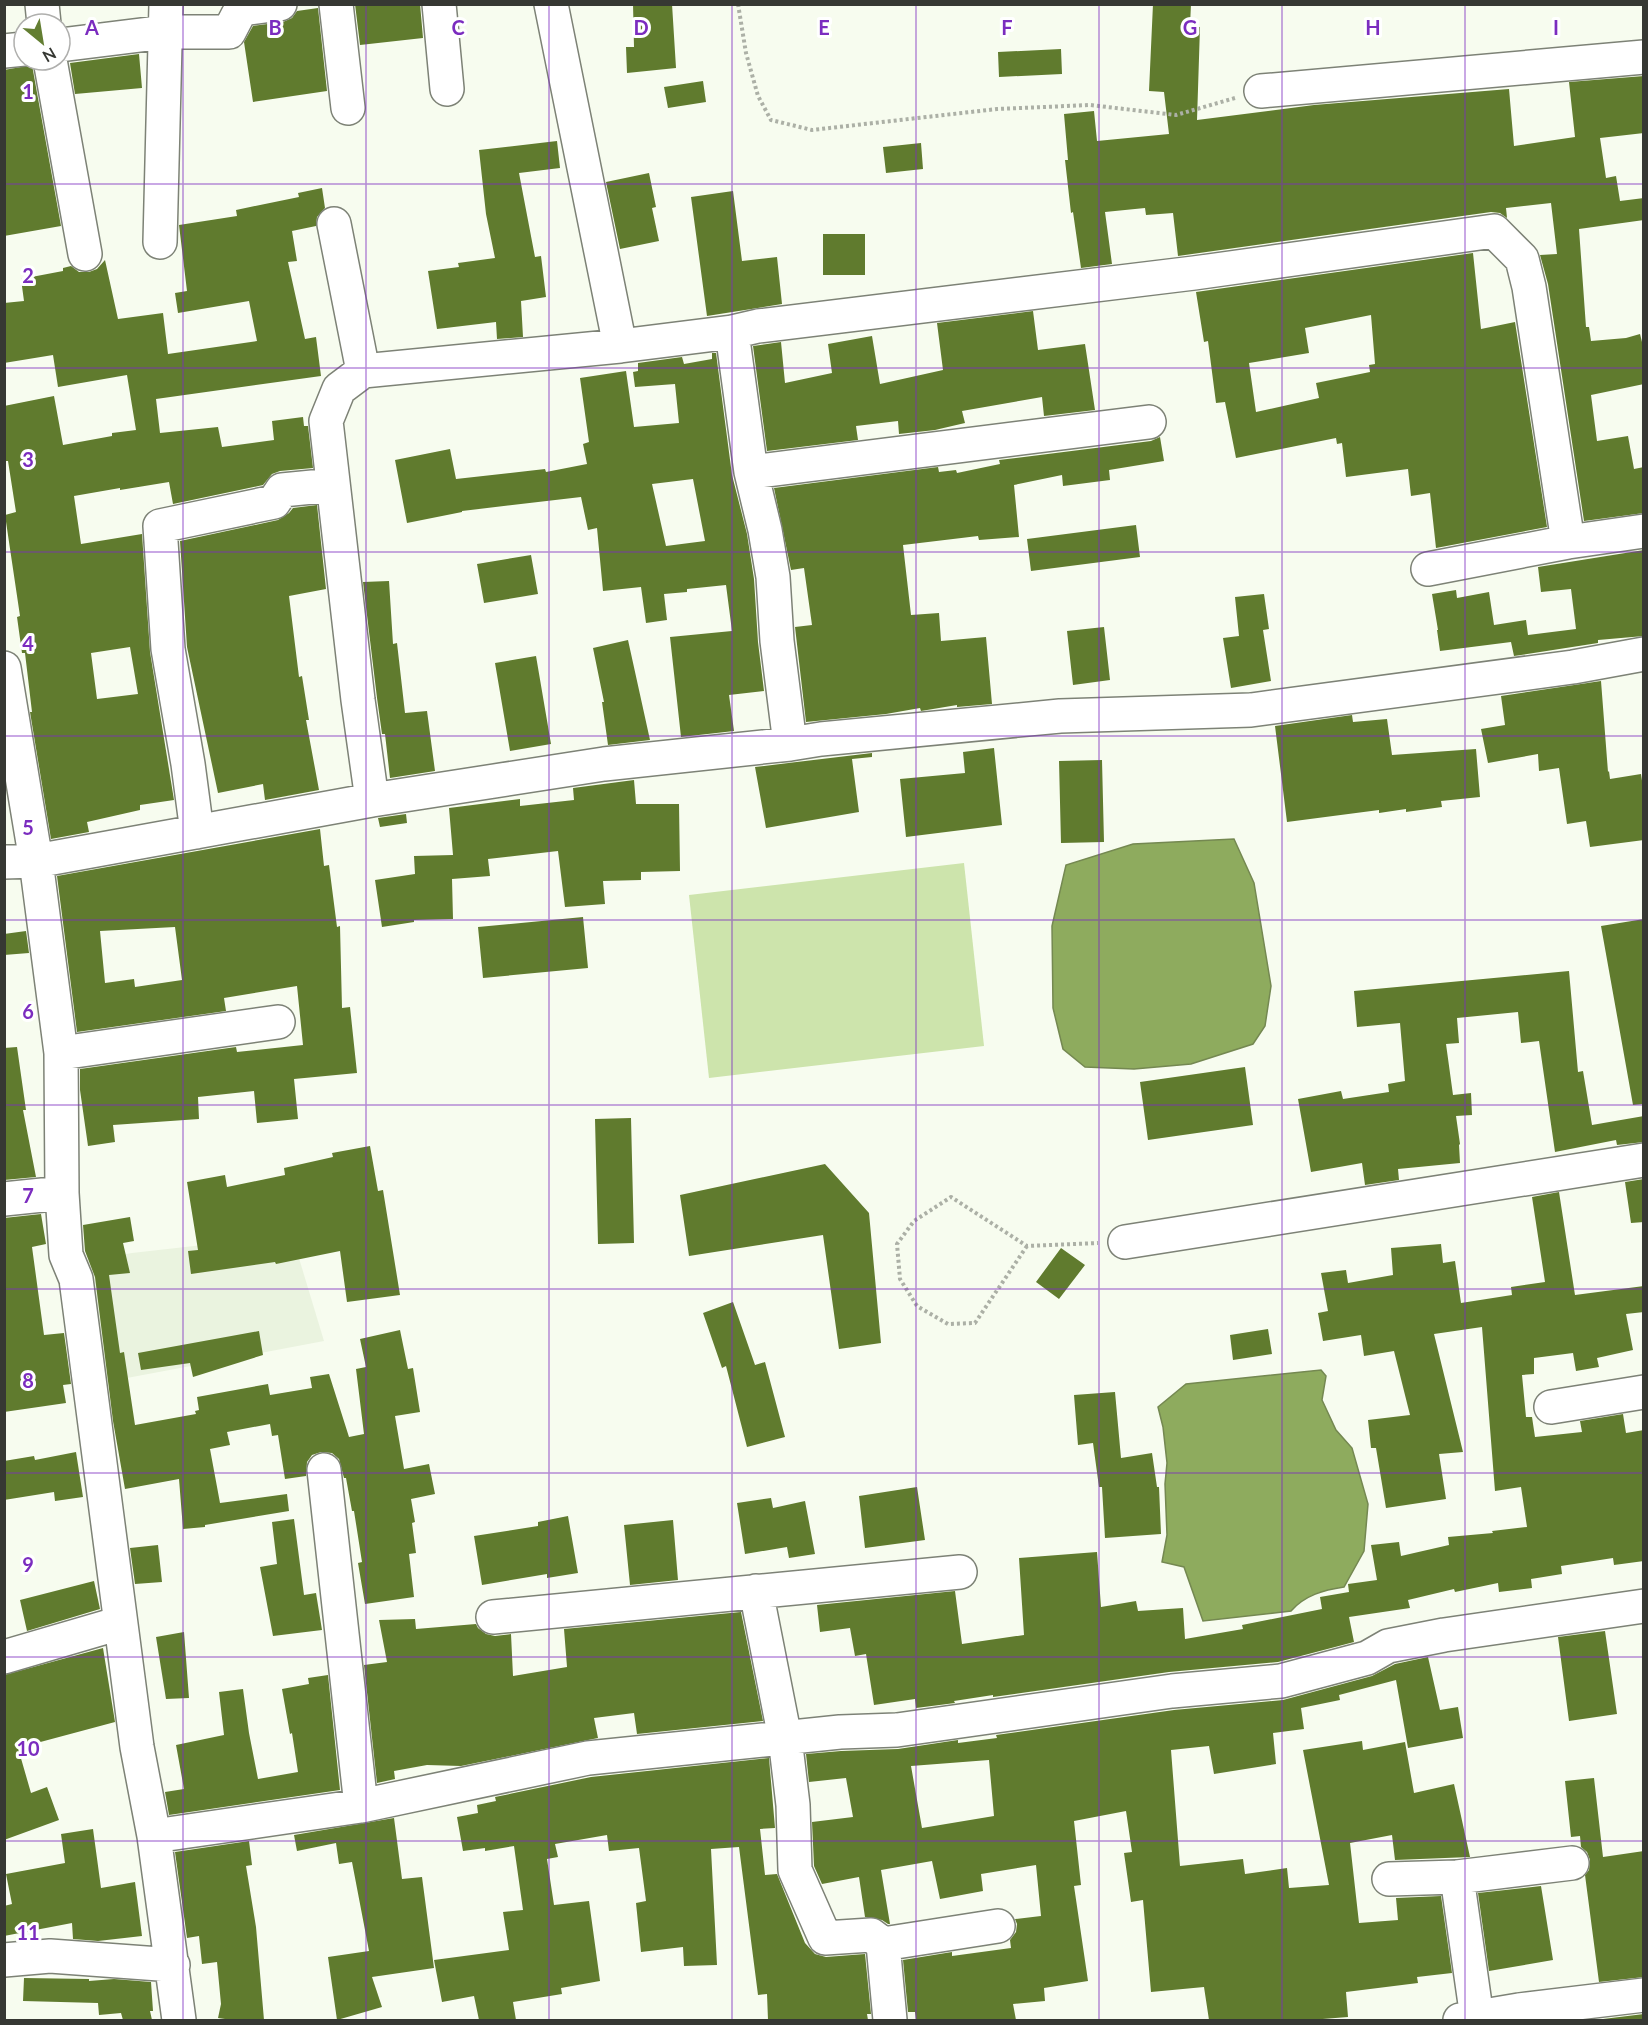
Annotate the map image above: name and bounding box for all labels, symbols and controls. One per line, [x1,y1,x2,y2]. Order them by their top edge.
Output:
north arrow [12,12,72,72]
text: A [84,15,99,39]
text: B [268,15,282,39]
text: C [451,15,465,39]
text: D [633,15,649,39]
text: E [818,15,830,39]
text: F [1001,15,1013,39]
text: G [1183,15,1197,39]
text: H [1365,15,1381,39]
text: I [1553,15,1559,39]
text: N [40,44,60,67]
text: 1 [22,79,34,103]
text: 2 [22,263,34,287]
text: 3 [22,447,34,471]
text: 4 [22,631,34,655]
text: 5 [22,815,34,839]
text: 6 [22,999,34,1023]
text: 7 [22,1183,34,1207]
text: 8 [22,1368,34,1392]
text: 9 [22,1552,34,1576]
text: 10 [16,1736,40,1760]
text: 11 [16,1920,40,1944]

